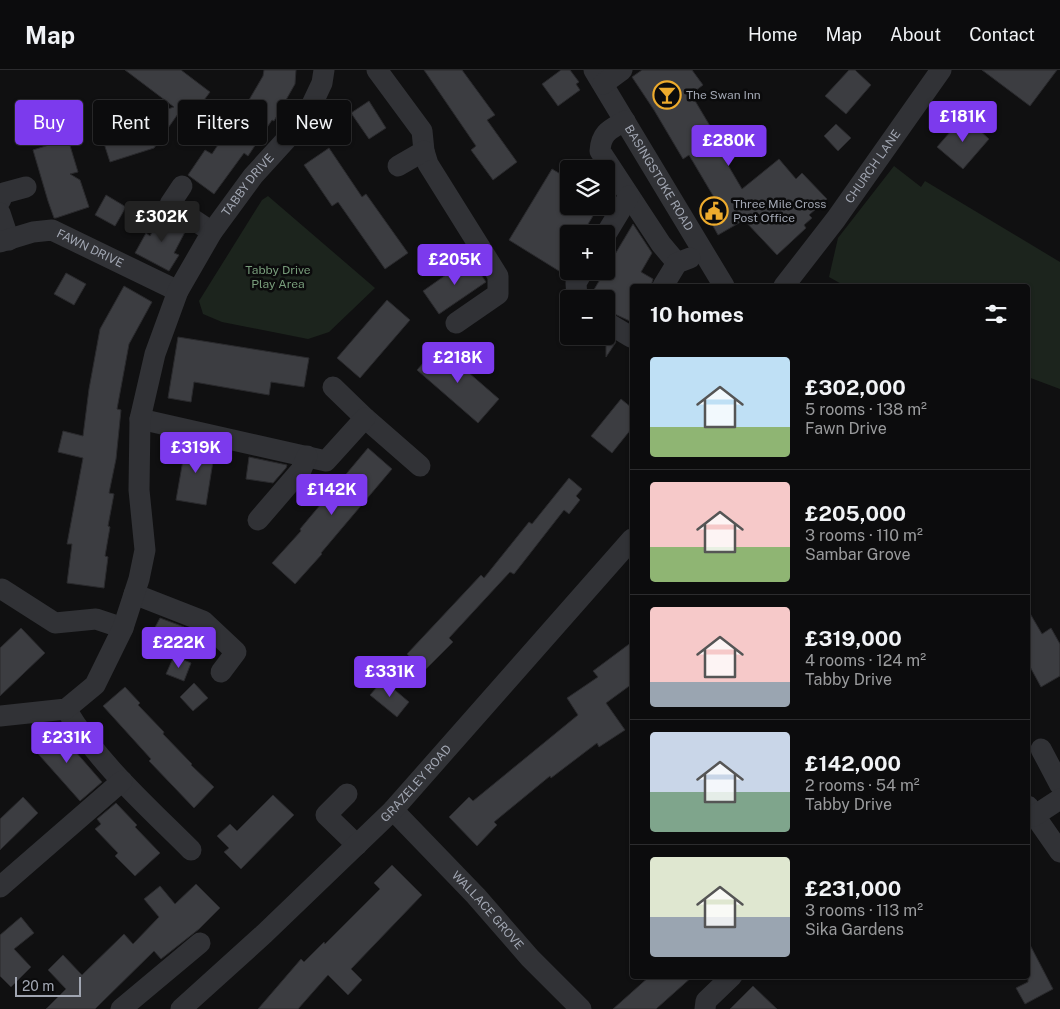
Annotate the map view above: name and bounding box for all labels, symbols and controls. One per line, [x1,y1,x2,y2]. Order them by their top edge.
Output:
text: Map [25,21,75,49]
text: Home [748,24,798,45]
text: Map [826,24,862,45]
text: About [890,24,941,45]
text: Contact [969,24,1035,45]
bar icon: The Swan Inn [652,80,682,110]
place label: The Swan Inn [686,88,761,102]
chip: Buy [15,100,83,145]
chip: Rent [93,100,168,145]
chip: Filters [178,100,267,145]
chip: New [277,100,351,145]
pin: £181K [928,100,998,143]
text: £181K [940,107,986,126]
street label: BASINGSTOKE ROAD [622,122,696,233]
pin: £280K [694,124,764,167]
street label: CHURCH LANE [842,127,904,206]
text: £280K [703,131,756,150]
street label: TABBY DRIVE [219,151,277,219]
map controls [560,160,615,345]
button: layers [560,160,615,215]
public building icon: Three Mile Cross Post Office [699,196,729,226]
place label: Three Mile Cross Post Office [733,197,826,225]
pin: £302K [127,200,197,243]
text: £302K [136,207,188,226]
button: + [560,225,615,280]
street label: FAWN DRIVE [55,226,126,271]
pin: £205K [420,244,490,286]
text: £205K [428,250,482,269]
park label: Tabby Drive Play Area [245,263,311,291]
button: − [560,290,615,345]
icon: filters [982,300,1010,328]
text: 10 homes [650,302,744,327]
pin: £218K [423,342,493,384]
text: £218K [433,348,483,367]
text: £302,000 [805,375,906,400]
icon: home [690,377,750,437]
text: 5 rooms · 138 m² [805,400,927,419]
text: Fawn Drive [805,419,887,438]
pin: £319K [161,432,231,474]
text: £319K [171,438,221,457]
pin: £142K [297,474,367,516]
text: £142K [307,480,357,499]
text: £205,000 [805,501,906,526]
icon: home [690,502,750,562]
text: 3 rooms · 110 m² [805,526,923,545]
text: Sambar Grove [805,545,911,564]
pin: £222K [144,626,214,669]
text: £319,000 [805,626,902,651]
icon: home [690,627,750,687]
text: £222K [153,633,205,652]
text: 4 rooms · 124 m² [805,651,926,670]
pin: £331K [355,656,425,698]
text: £331K [365,662,415,681]
text: Tabby Drive [805,670,892,689]
pin: £231K [32,722,102,764]
text: £231K [42,728,92,747]
street label: GRAZELEY ROAD [378,742,454,825]
text: £142,000 [805,751,901,776]
icon: home [690,752,750,812]
text: 2 rooms · 54 m² [805,776,920,795]
text: Tabby Drive [805,795,892,814]
street label: WALLACE GROVE [449,868,526,952]
text: £231,000 [805,876,901,901]
icon: home [690,877,750,937]
text: 3 rooms · 113 m² [805,901,923,920]
text: Sika Gardens [805,920,904,939]
scale bar [15,974,81,997]
text: 20 m [22,978,54,994]

